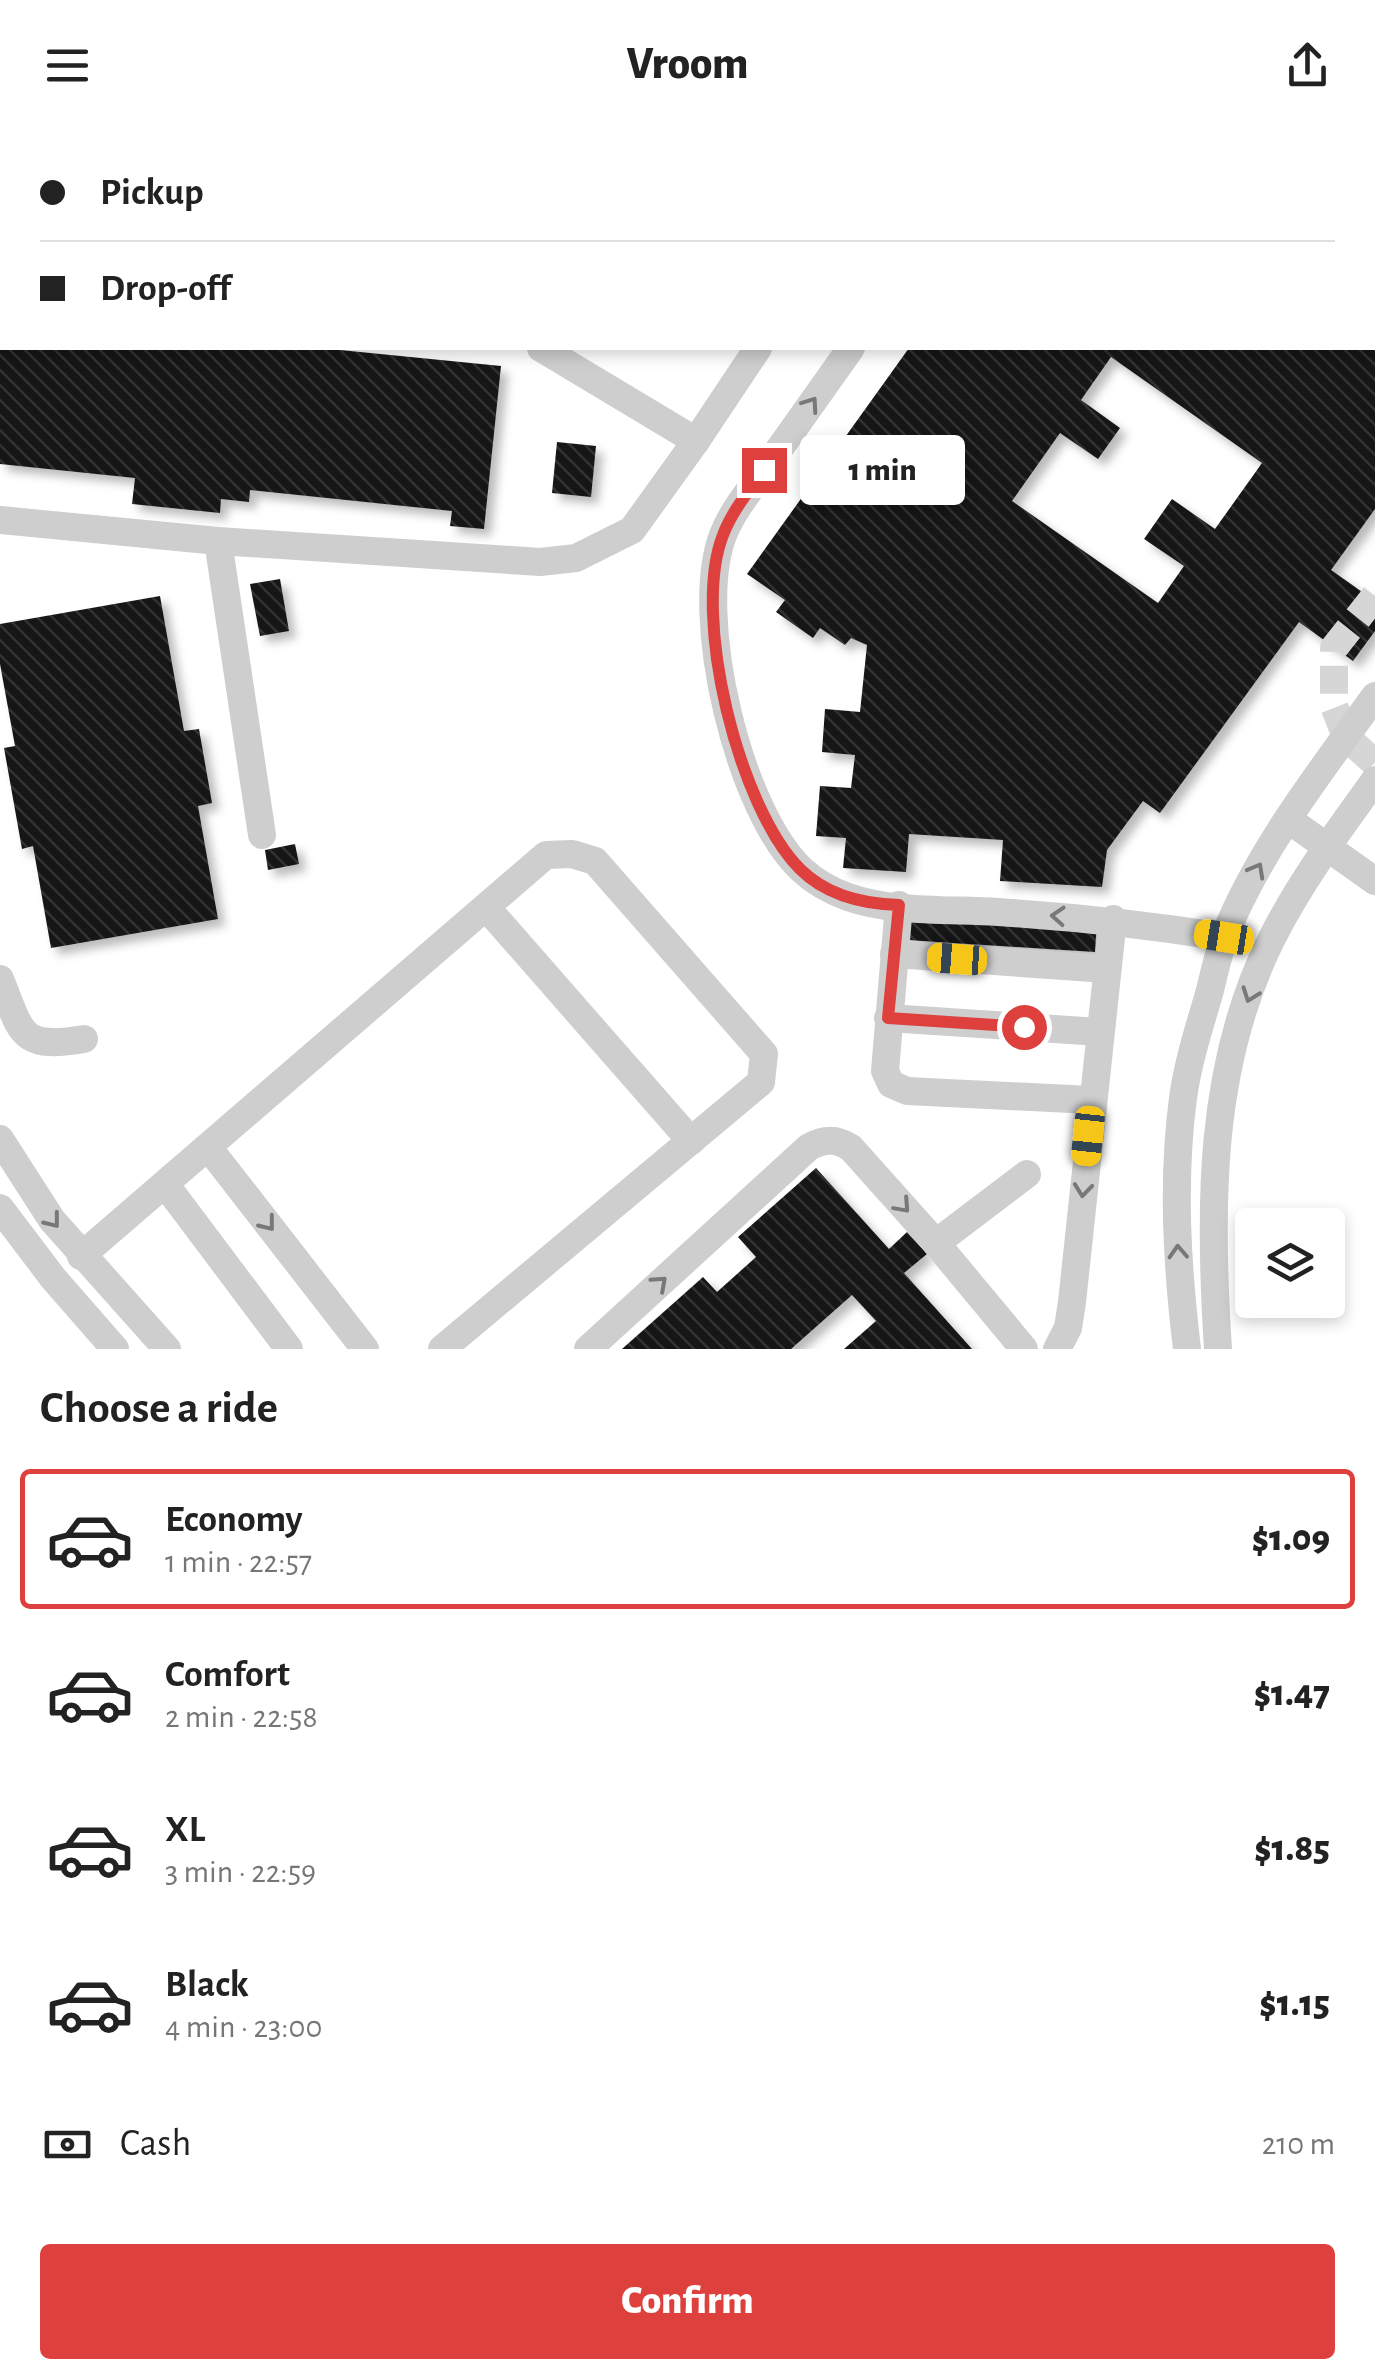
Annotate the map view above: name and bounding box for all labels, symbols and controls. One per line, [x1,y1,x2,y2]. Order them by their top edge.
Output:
icon: menu [40,38,95,93]
icon: share [1280,38,1335,93]
text: Vroom [626,42,749,87]
text: Pickup [100,174,204,212]
text: Drop-off [100,270,231,308]
one-way arrow [799,396,817,415]
callout: 1 min [799,435,964,505]
route end [742,448,787,493]
text: 1 min [848,454,917,486]
one-way arrow [1245,863,1265,881]
one-way arrow [1050,906,1066,927]
car [1192,917,1256,957]
car [926,942,988,976]
one-way arrow [1241,985,1261,1002]
route start [1002,1005,1047,1050]
car [1070,1105,1106,1167]
one-way arrow [1072,1183,1094,1199]
one-way arrow [891,1194,909,1213]
map controls [1235,1208,1345,1318]
button: layers [1235,1208,1345,1318]
one-way arrow [41,1210,58,1228]
one-way arrow [256,1213,273,1231]
one-way arrow [1168,1243,1189,1259]
one-way arrow [648,1277,667,1295]
text: Choose a ride [40,1386,278,1431]
icon: car [45,1494,135,1584]
text: Economy [165,1501,303,1539]
text: $1.09 [1252,1520,1330,1558]
text: 1 min · 22:57 [165,1546,312,1578]
icon: car [45,1649,135,1739]
text: Comfort [165,1656,290,1694]
text: $1.47 [1254,1675,1330,1713]
text: 2 min · 22:58 [165,1701,318,1733]
icon: car [45,1804,135,1894]
text: XL [165,1811,205,1849]
text: $1.85 [1254,1830,1330,1868]
text: 3 min · 22:59 [165,1856,316,1888]
icon: car [45,1959,135,2049]
text: Black [165,1966,249,2004]
text: $1.15 [1259,1985,1330,2023]
text: 4 min · 23:00 [165,2011,322,2043]
icon: cash [40,2117,95,2172]
text: Cash [120,2125,191,2163]
text: 210 m [1262,2128,1335,2160]
button: Confirm [40,2244,1335,2359]

